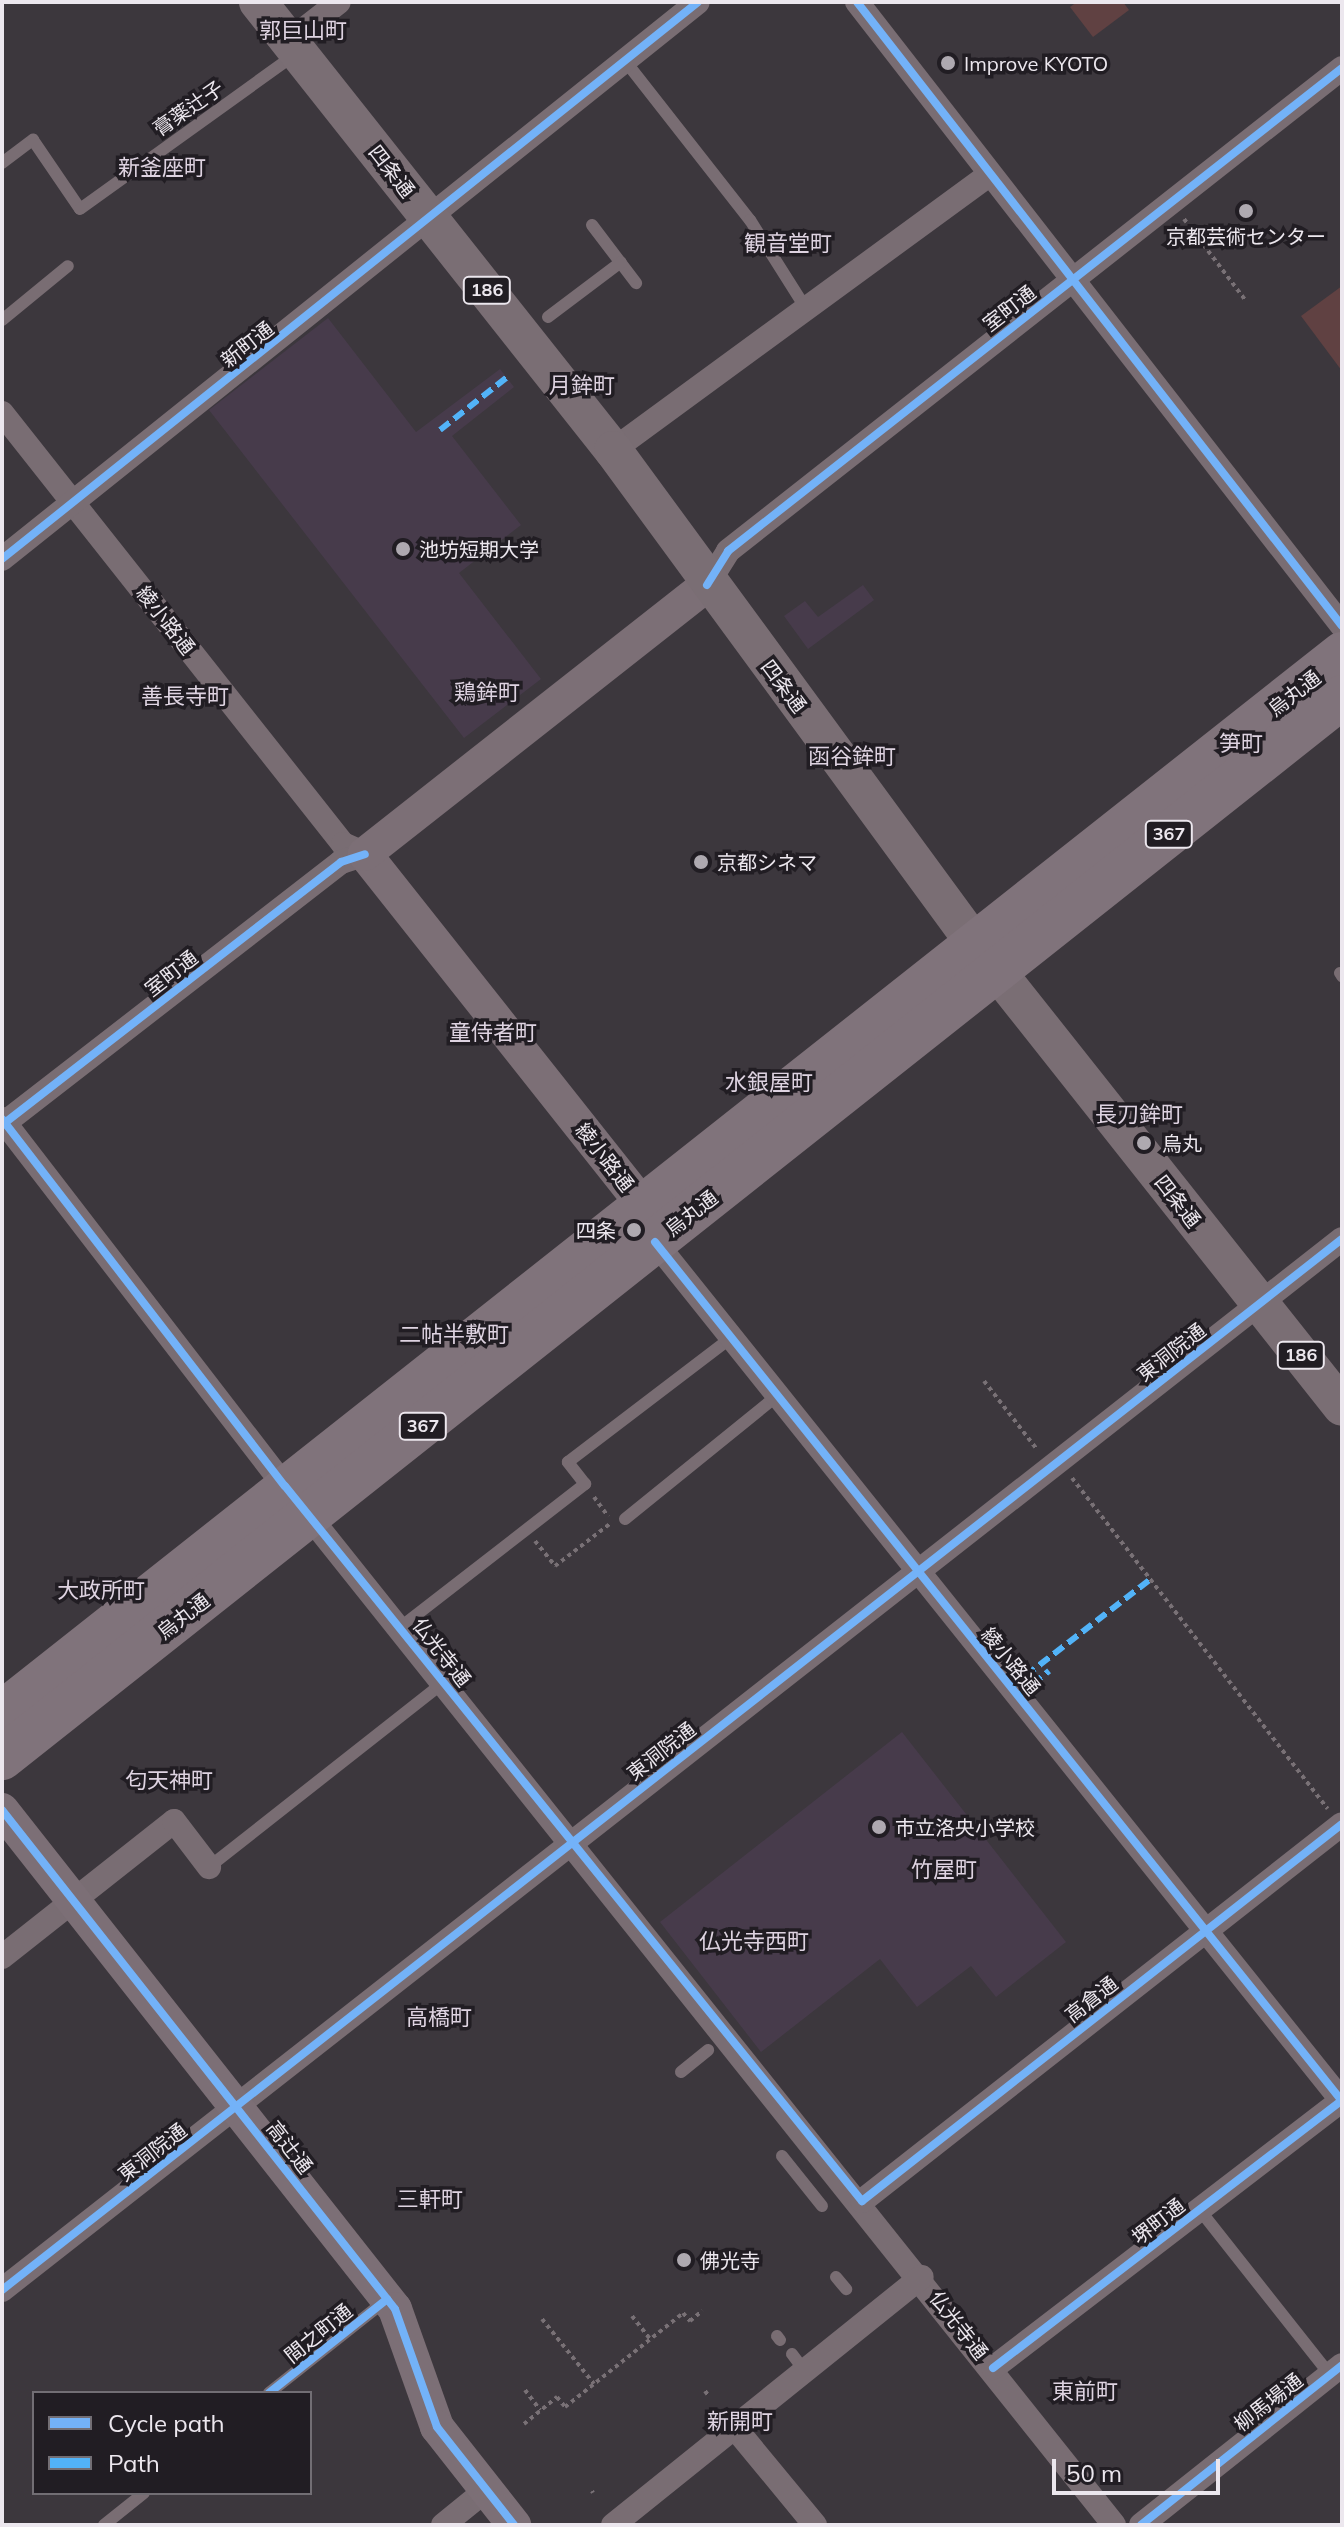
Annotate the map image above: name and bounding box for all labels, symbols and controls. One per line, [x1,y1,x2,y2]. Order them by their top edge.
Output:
district label: 郭巨山町 [259,18,347,44]
place label: Improve KYOTO [964,51,1108,75]
marker: Improve KYOTO [939,54,957,72]
street label: 膏薬辻子 [148,75,228,141]
street label: 四条通 [364,140,420,202]
district label: 新釜座町 [118,155,206,181]
marker: 京都芸術センター [1237,202,1255,220]
place label: 京都芸術センター [1166,224,1326,248]
district label: 観音堂町 [744,231,832,257]
road number: 186 [461,276,513,304]
street label: 室町通 [978,280,1040,336]
street label: 新町通 [216,316,278,372]
district label: 月鉾町 [549,373,615,399]
place label: 池坊短期大学 [419,537,539,561]
marker: 池坊短期大学 [394,540,412,558]
street label: 綾小路通 [132,581,200,659]
street label: 四条通 [756,655,812,717]
street label: 烏丸通 [1263,665,1325,721]
district label: 鶏鉾町 [454,680,520,706]
district label: 善長寺町 [141,684,229,710]
district label: 笋町 [1219,731,1263,757]
district label: 函谷鉾町 [808,744,896,770]
road number: 367 [1143,820,1195,848]
place label: 京都シネマ [717,850,817,874]
marker: 京都シネマ [692,853,710,871]
street label: 室町通 [140,945,202,1001]
district label: 童侍者町 [449,1020,537,1046]
district label: 水銀屋町 [725,1070,813,1096]
district label: 長刀鉾町 [1095,1102,1183,1128]
street label: 綾小路通 [571,1118,639,1196]
place label: 烏丸 [1162,1131,1202,1155]
marker: 烏丸 [1133,1132,1155,1154]
street label: 四条通 [1150,1170,1206,1232]
street label: 烏丸通 [660,1185,722,1241]
place label: 四条 [576,1218,616,1242]
marker: 四条 [623,1219,645,1241]
street label: 東洞院通 [1132,1318,1210,1386]
district label: 二帖半敷町 [399,1322,509,1348]
road number: 186 [1275,1341,1327,1369]
road number: 367 [397,1412,449,1440]
district label: 大政所町 [57,1578,145,1604]
street label: 烏丸通 [152,1588,214,1644]
street label: 仏光寺通 [408,1613,476,1691]
street label: 綾小路通 [977,1622,1045,1700]
street label: 東洞院通 [622,1717,700,1785]
district label: 匂天神町 [125,1768,213,1794]
place label: 市立洛央小学校 [895,1815,1035,1839]
marker: 市立洛央小学校 [870,1818,888,1836]
district label: 竹屋町 [911,1857,977,1883]
district label: 仏光寺西町 [699,1929,809,1955]
street label: 高倉通 [1060,1971,1122,2027]
district label: 高橋町 [406,2005,472,2031]
street label: 高辻通 [262,2116,318,2178]
street label: 東洞院通 [113,2118,191,2186]
district label: 三軒町 [397,2187,463,2213]
street label: 堺町通 [1127,2193,1189,2249]
place label: 佛光寺 [700,2248,760,2272]
marker: 佛光寺 [675,2251,693,2269]
street label: 仏光寺通 [925,2286,993,2364]
street label: 間之町通 [279,2299,357,2367]
street label: 柳馬場通 [1229,2368,1307,2436]
district label: 東前町 [1052,2379,1118,2405]
legend [32,2391,312,2495]
text: Cycle path [108,2408,225,2438]
district label: 新開町 [707,2409,773,2435]
scale bar [1056,2443,1224,2493]
text: Path [108,2448,160,2478]
text: 50 m [1066,2458,1122,2488]

